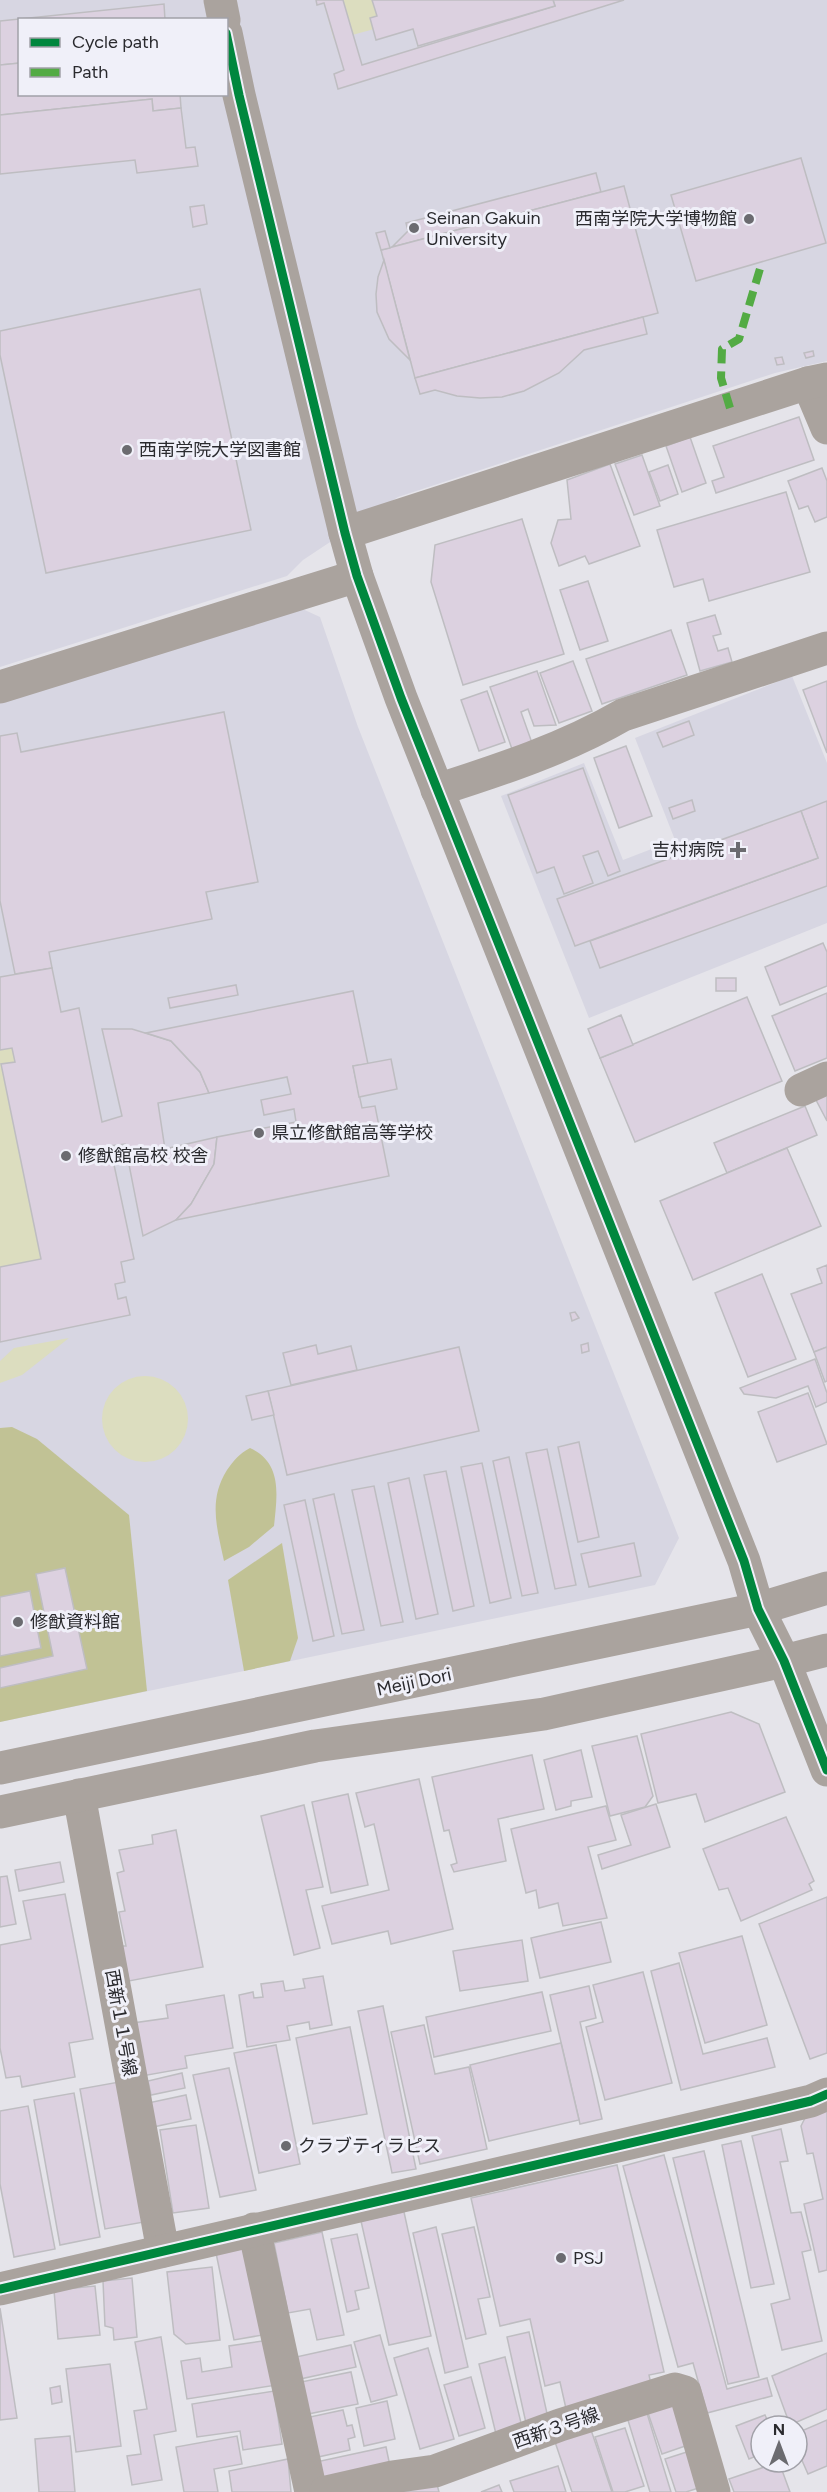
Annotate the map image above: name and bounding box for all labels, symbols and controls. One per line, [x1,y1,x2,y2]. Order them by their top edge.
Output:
legend [18,18,228,96]
text: Cycle path [72,31,159,53]
text: Path [72,61,108,83]
place label: Seinan Gakuin University [426,207,541,250]
place label: 西南学院大学博物館 [575,208,737,230]
marker: 西南学院大学博物館 [742,212,756,226]
marker: Seinan Gakuin University [407,221,421,235]
place label: 西南学院大学図書館 [139,439,301,461]
marker: 西南学院大学図書館 [120,443,134,457]
place label: 吉村病院 [652,839,724,861]
marker: 吉村病院 [729,841,747,859]
place label: 県立修猷館高等学校 [271,1122,433,1144]
marker: 県立修猷館高等学校 [252,1126,266,1140]
place label: 修猷館高校 校舎 [78,1145,208,1167]
marker: 修猷館高校 校舎 [59,1149,73,1163]
place label: 修猷資料館 [30,1611,120,1633]
marker: 修猷資料館 [11,1615,25,1629]
street label: Meiji Dori [375,1663,453,1701]
street label: 西新１１号線 [101,1968,141,2078]
place label: クラブティラピス [298,2135,441,2157]
marker: クラブティラピス [279,2139,293,2153]
place label: PSJ [573,2247,604,2269]
marker: PSJ [554,2251,568,2265]
street label: 西新３号線 [510,2403,602,2453]
north arrow [749,2414,809,2474]
text: N [773,2420,785,2439]

